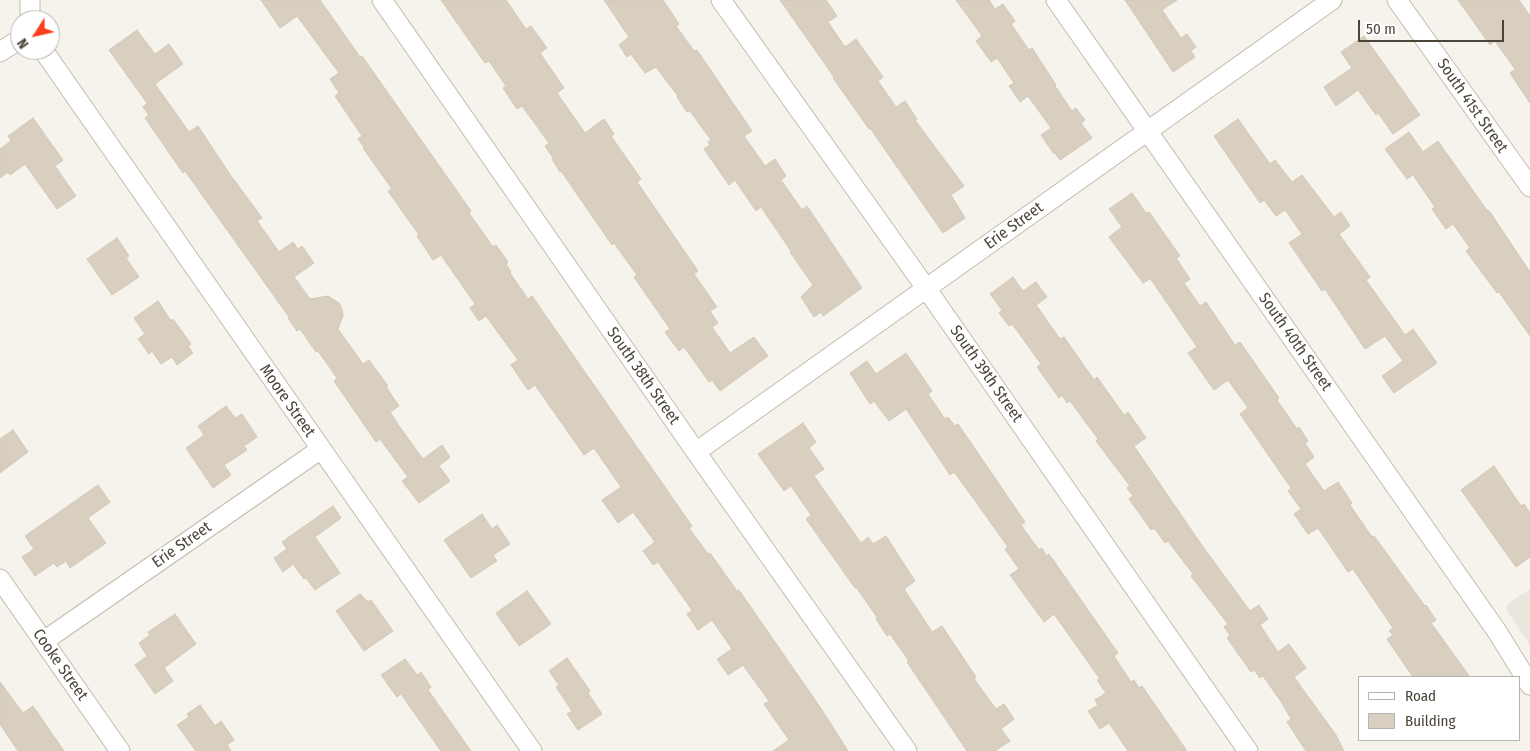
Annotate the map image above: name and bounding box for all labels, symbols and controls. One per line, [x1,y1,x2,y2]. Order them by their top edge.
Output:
north arrow [10,10,60,60]
scale bar [1360,10,1506,42]
text: 50 m [1366,20,1396,38]
text: N [14,35,32,52]
street label: South 41st Street [1432,55,1512,157]
street label: Erie Street [981,198,1047,254]
street label: South 40th Street [1254,289,1336,395]
street label: South 39th Street [946,322,1026,426]
street label: South 38th Street [602,324,684,428]
street label: Moore Street [255,361,319,441]
street label: Erie Street [149,518,215,572]
street label: Cooke Street [28,626,92,704]
legend [1358,676,1520,741]
text: Road [1405,687,1436,705]
text: Building [1405,712,1456,730]

